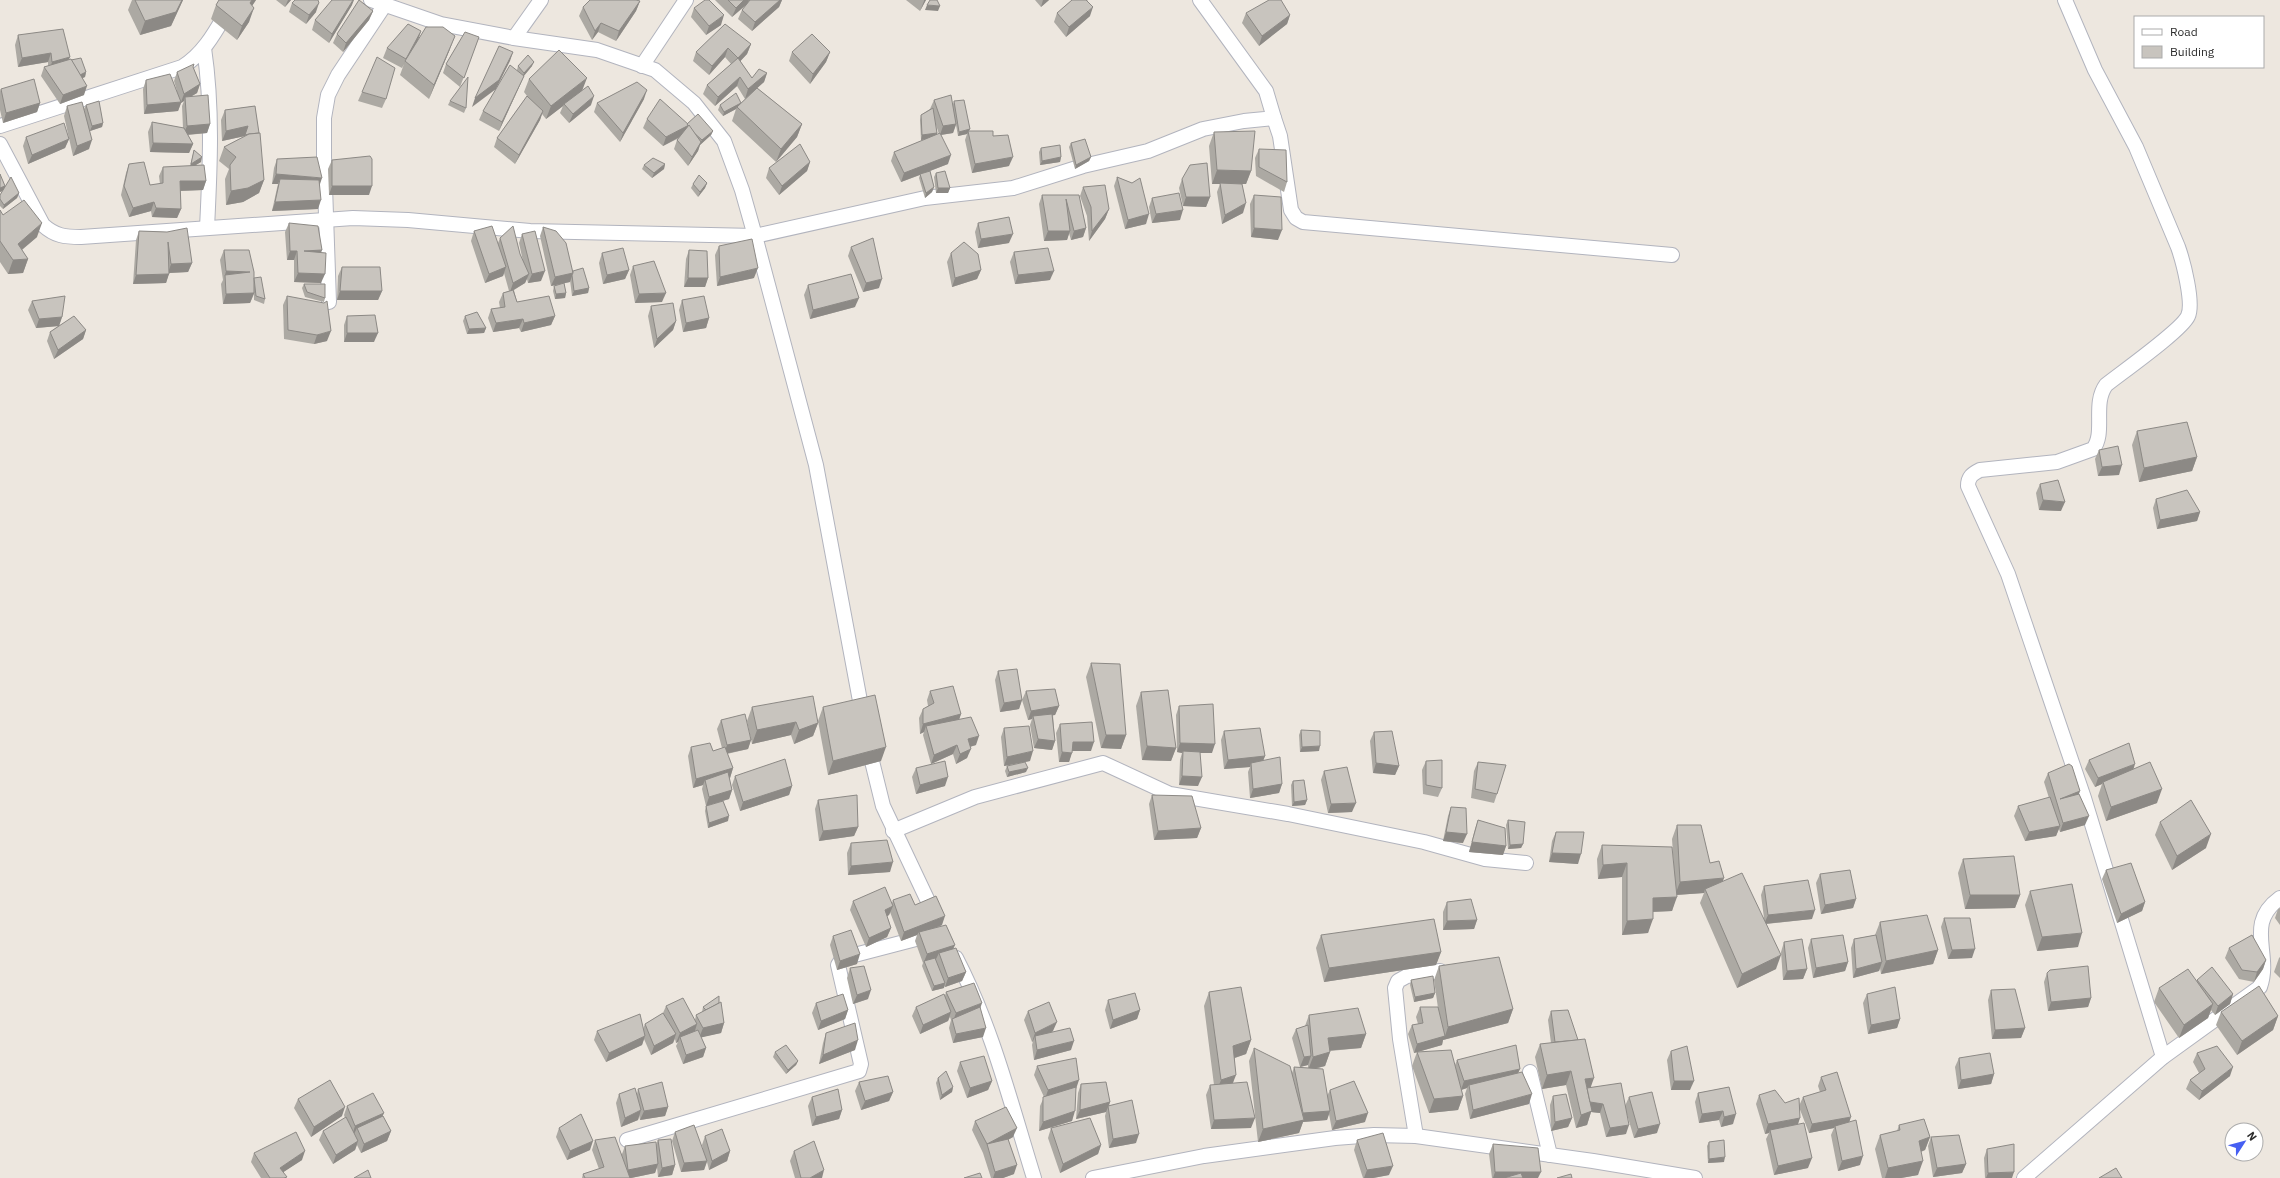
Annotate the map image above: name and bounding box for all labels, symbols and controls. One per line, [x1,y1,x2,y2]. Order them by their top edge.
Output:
legend [2134,16,2264,68]
text: Road [2170,24,2198,39]
text: Building [2170,44,2215,59]
north arrow [2224,1122,2264,1162]
text: N [2244,1129,2260,1143]

